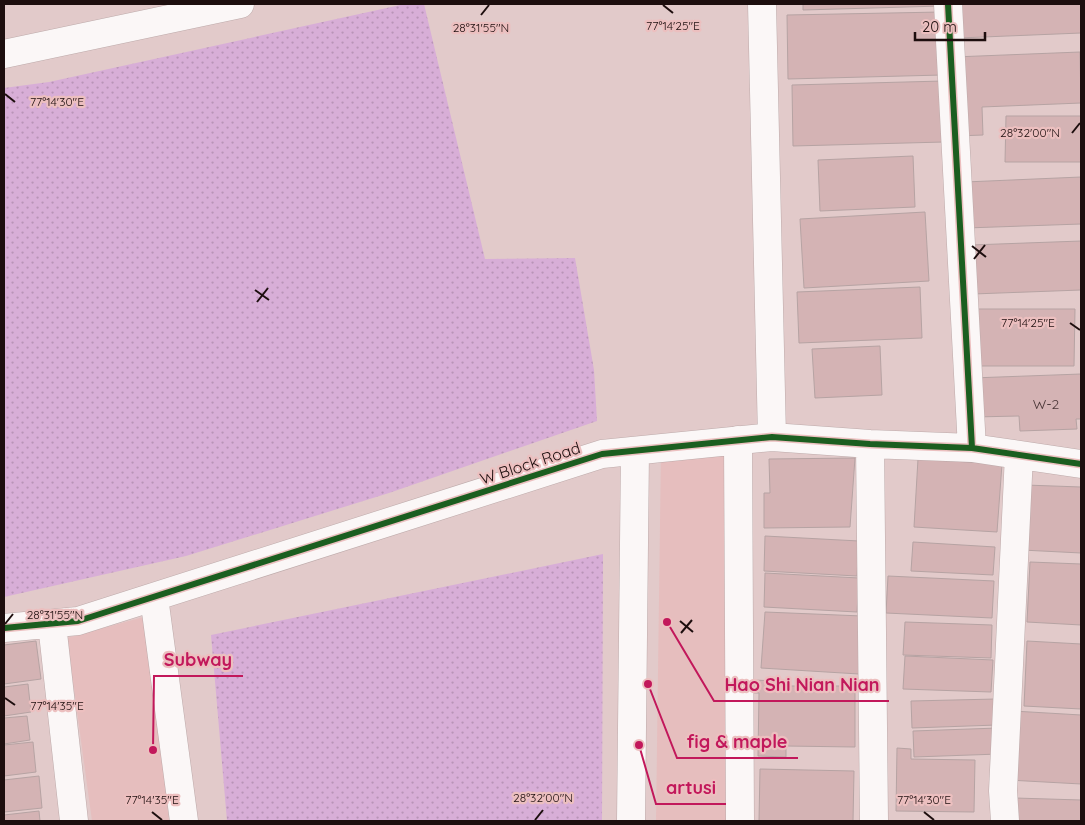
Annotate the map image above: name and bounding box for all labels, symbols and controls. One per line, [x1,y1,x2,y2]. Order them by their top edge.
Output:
scale bar [915,10,985,42]
text: 20 m [922,17,957,36]
text: 77°14'25"E [646,18,700,33]
text: 28°31'55"N [453,20,509,35]
text: 77°14'30"E [30,94,84,109]
text: 28°32'00"N [1000,125,1060,140]
text: 77°14'25"E [1001,315,1055,330]
house number: W-2 [1033,395,1060,413]
street label: W Block Road [477,437,583,489]
text: 28°31'55"N [27,607,83,622]
callout: Subway [154,643,243,676]
text: Subway [164,648,232,671]
callout: Hao Shi Nian Nian [714,668,889,701]
text: Hao Shi Nian Nian [724,673,880,696]
text: 77°14'35"E [30,698,84,713]
callout: fig & maple [677,725,798,758]
text: fig & maple [687,730,787,753]
callout: artusi [656,771,726,804]
text: artusi [666,776,716,799]
text: 28°32'00"N [513,790,573,805]
text: 77°14'35"E [125,792,179,807]
text: 77°14'30"E [897,792,951,807]

